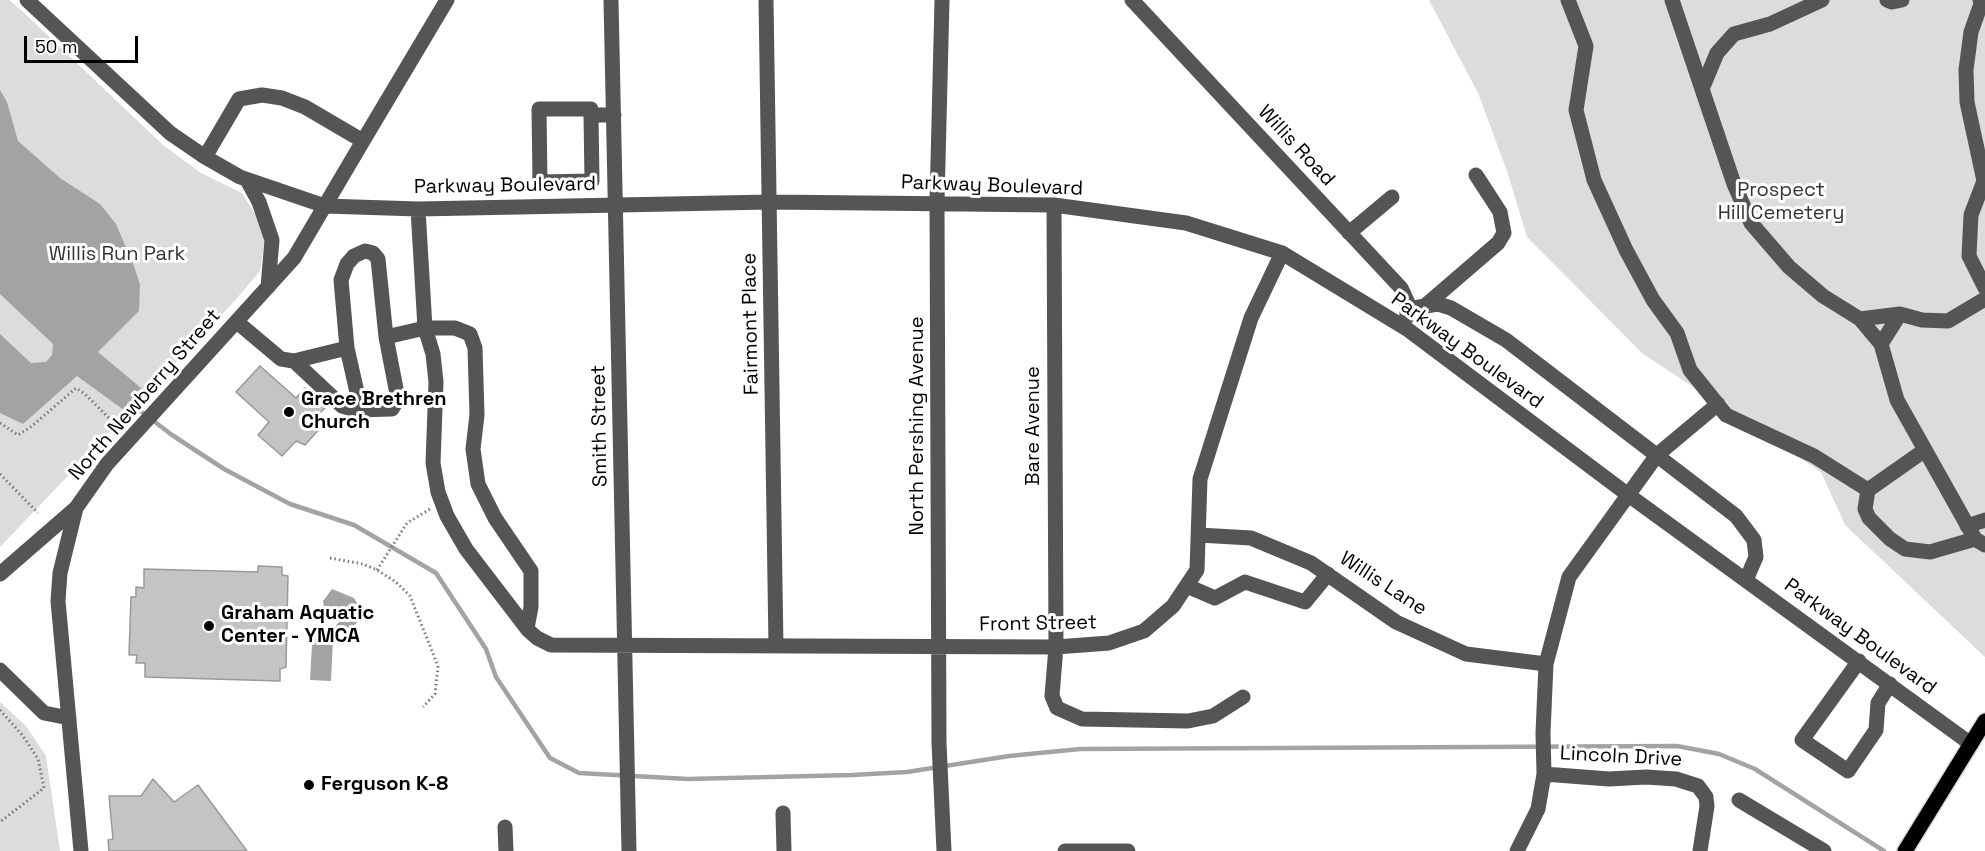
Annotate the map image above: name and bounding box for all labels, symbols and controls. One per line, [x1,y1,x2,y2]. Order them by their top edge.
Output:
scale bar [27,24,141,62]
text: 50 m [35,35,77,58]
street label: Willis Road [1252,101,1340,191]
street label: Parkway Boulevard [901,171,1083,201]
street label: Parkway Boulevard [414,172,596,200]
park label: Prospect Hill Cemetery [1718,179,1844,226]
park label: Willis Run Park [49,243,185,267]
street label: Fairmont Place [738,253,764,395]
street label: Parkway Boulevard [1386,288,1548,414]
street label: North Newberry Street [64,304,226,486]
street label: North Pershing Avenue [906,316,930,536]
street label: Smith Street [587,365,613,487]
street label: Bare Avenue [1022,366,1046,486]
place label: Grace Brethren Church [301,388,447,435]
marker: Grace Brethren Church [282,405,296,419]
street label: Willis Lane [1335,547,1431,621]
street label: Parkway Boulevard [1779,574,1941,700]
place label: Graham Aquatic Center - YMCA [221,602,374,649]
street label: Front Street [979,611,1097,637]
marker: Graham Aquatic Center - YMCA [202,619,216,633]
street label: Lincoln Drive [1559,742,1683,772]
place label: Ferguson K-8 [321,773,448,797]
marker: Ferguson K-8 [302,778,316,792]

